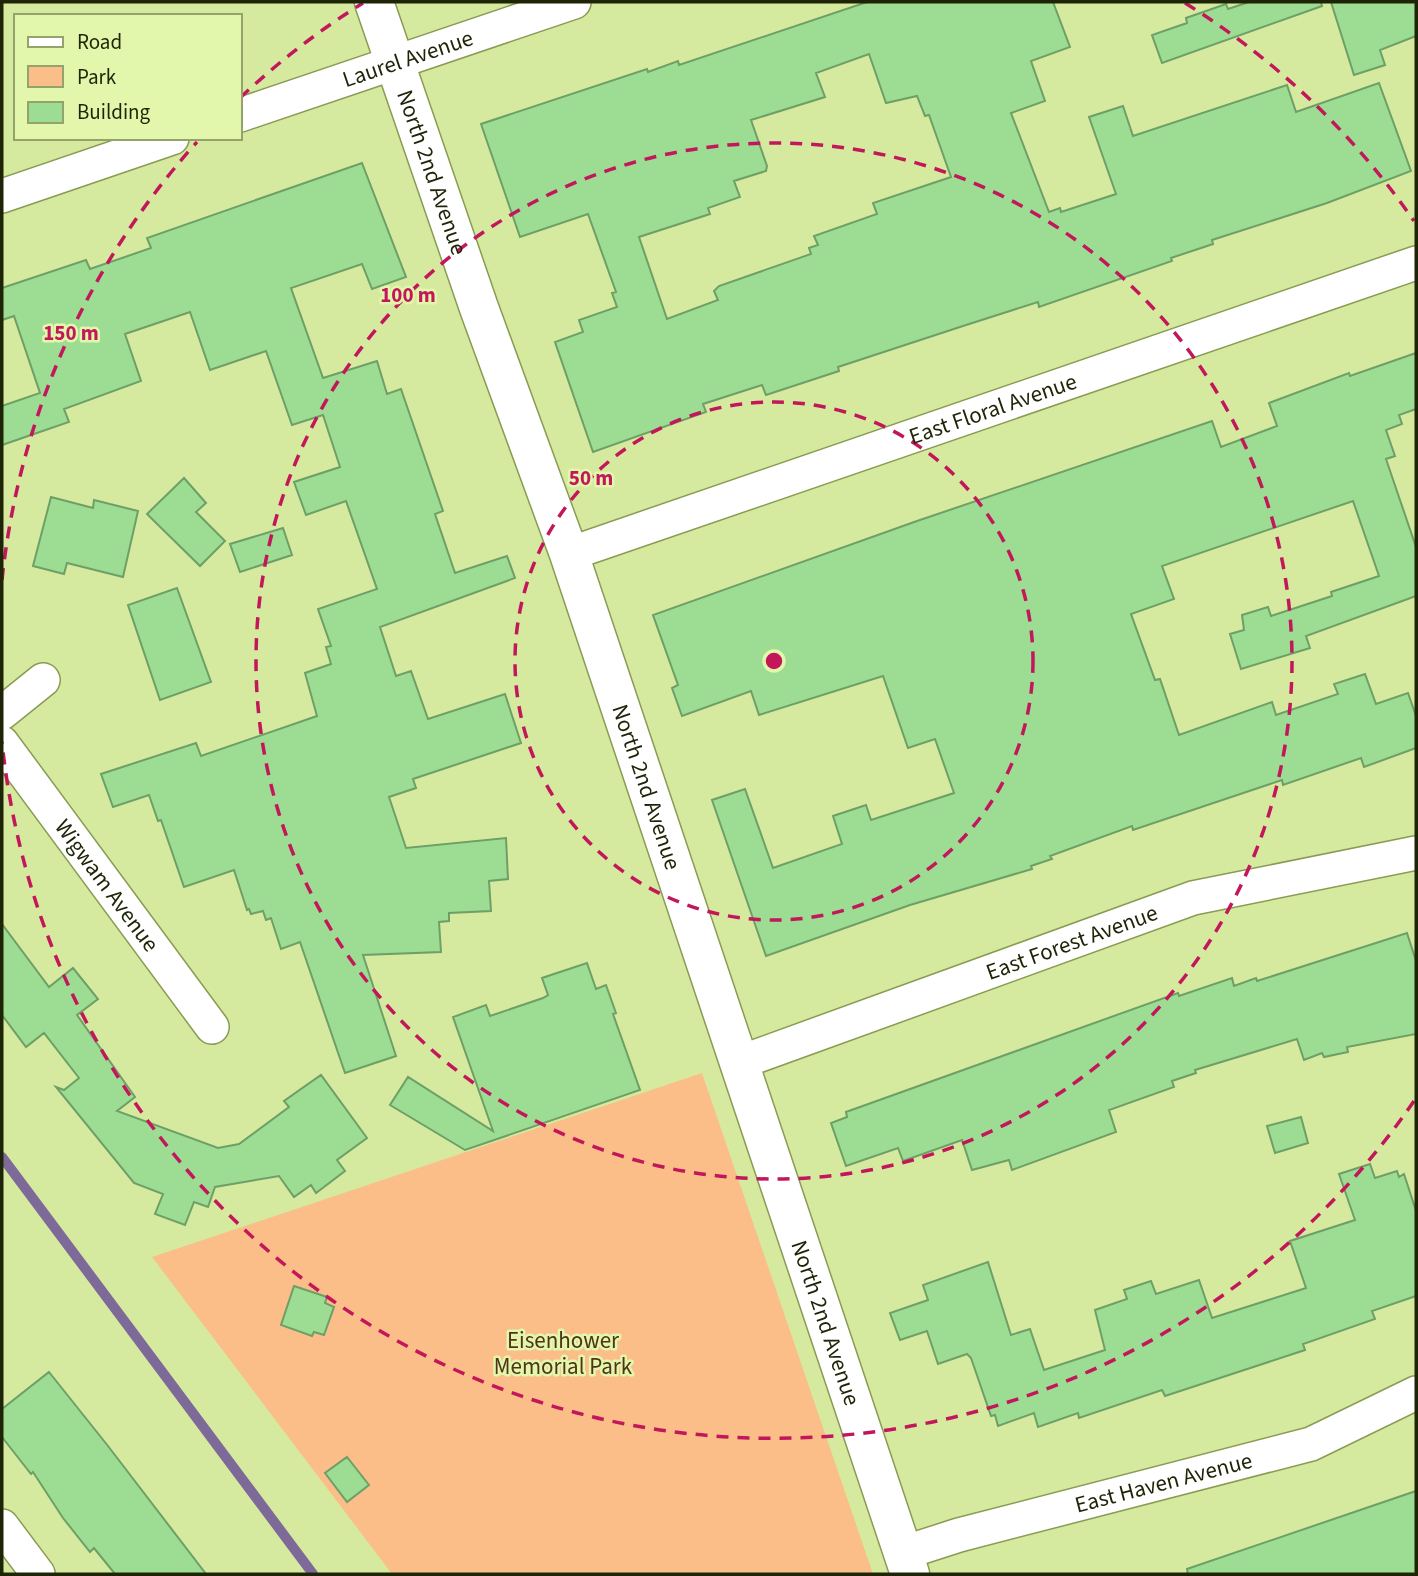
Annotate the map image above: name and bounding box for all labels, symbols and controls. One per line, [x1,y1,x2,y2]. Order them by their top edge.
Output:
legend [14,14,242,140]
street label: Laurel Avenue [338,21,477,96]
text: Road [77,27,122,57]
text: Park [77,62,117,92]
street label: North 2nd Avenue [388,85,476,259]
text: Building [77,97,151,127]
text: 100 m [380,280,436,310]
text: 150 m [43,318,99,348]
street label: East Floral Avenue [905,365,1081,453]
text: 50 m [569,463,613,493]
centre of rings [762,649,786,673]
street label: North 2nd Avenue [603,700,689,874]
street label: Wigwam Avenue [47,812,167,959]
street label: East Forest Avenue [981,896,1162,989]
street label: North 2nd Avenue [783,1236,869,1410]
park label: Eisenhower Memorial Park [494,1324,633,1383]
street label: East Haven Avenue [1071,1444,1256,1521]

